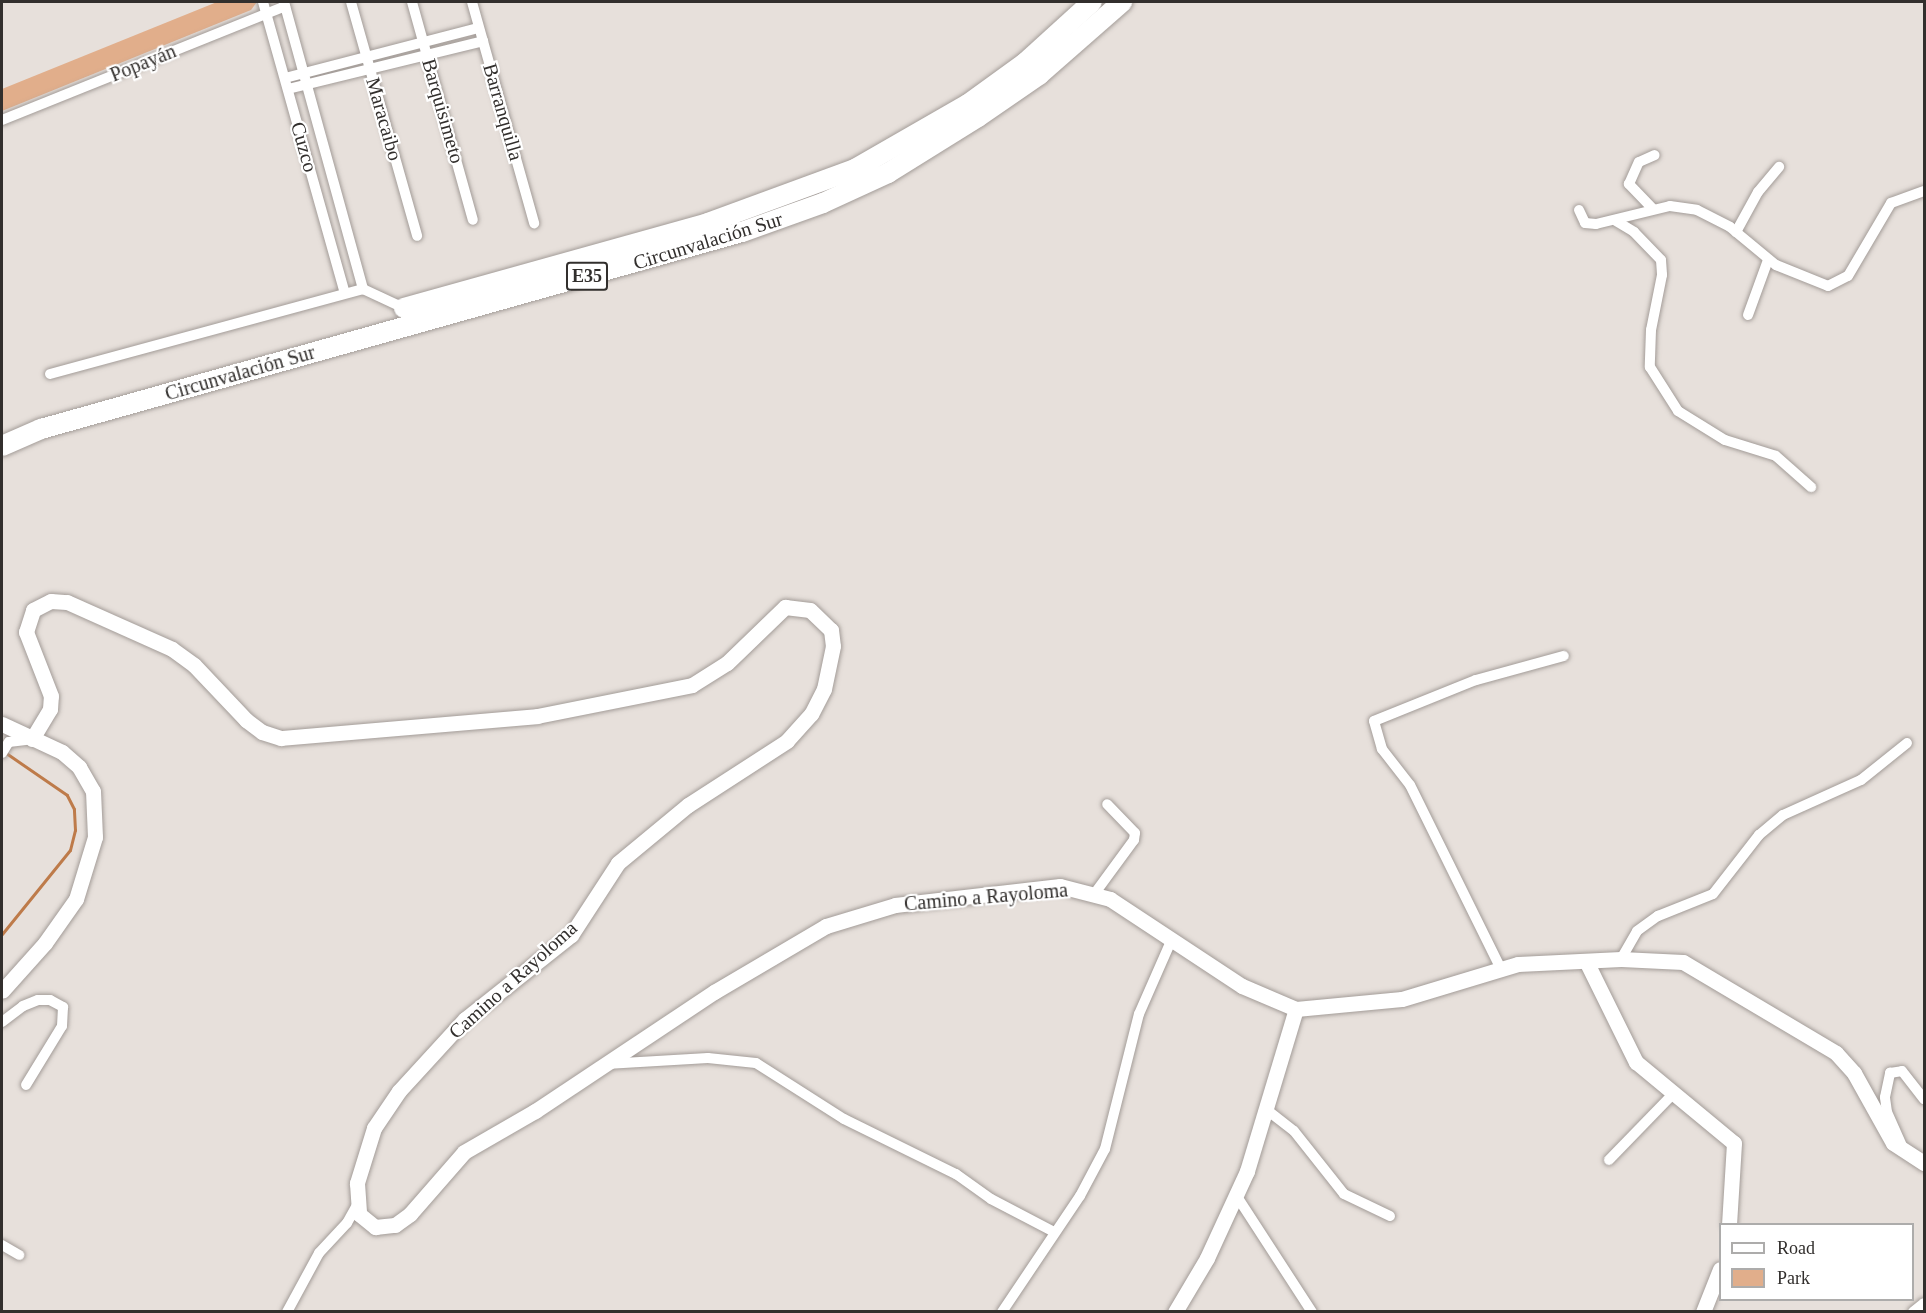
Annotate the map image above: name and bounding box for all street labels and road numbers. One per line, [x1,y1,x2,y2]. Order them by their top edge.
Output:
street label: Popayán [107,39,179,87]
street label: Barquisimeto [417,56,469,166]
street label: Barranquilla [478,61,528,163]
street label: Maracaibo [361,75,407,163]
street label: Cuzco [285,119,323,175]
street label: Circunvalación Sur [630,207,786,275]
road number: E35 [564,261,610,291]
street label: Circunvalación Sur [162,340,318,406]
street label: Camino a Rayoloma [903,878,1069,916]
street label: Camino a Rayoloma [444,916,582,1044]

